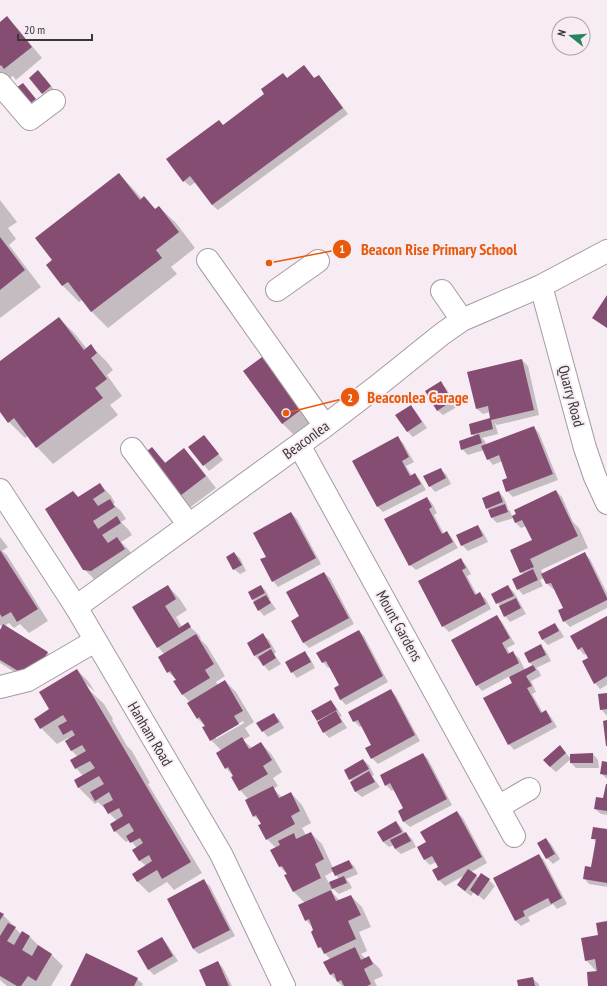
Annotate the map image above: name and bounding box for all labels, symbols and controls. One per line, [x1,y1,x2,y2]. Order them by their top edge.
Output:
scale bar [18,16,92,42]
north arrow [551,16,591,56]
text: 20 m [24,22,45,37]
text: N [554,28,569,38]
callout: Beacon Rise Primary School [332,235,525,263]
text: Beacon Rise Primary School [361,239,517,259]
text: 1 [339,241,345,256]
street label: Quarry Road [554,363,589,429]
callout: Beaconlea Garage [340,383,477,411]
text: Beaconlea Garage [367,387,469,407]
text: 2 [347,390,353,405]
street label: Beaconlea [279,416,333,463]
street label: Mount Gardens [372,587,427,665]
street label: Hanham Road [124,698,177,769]

